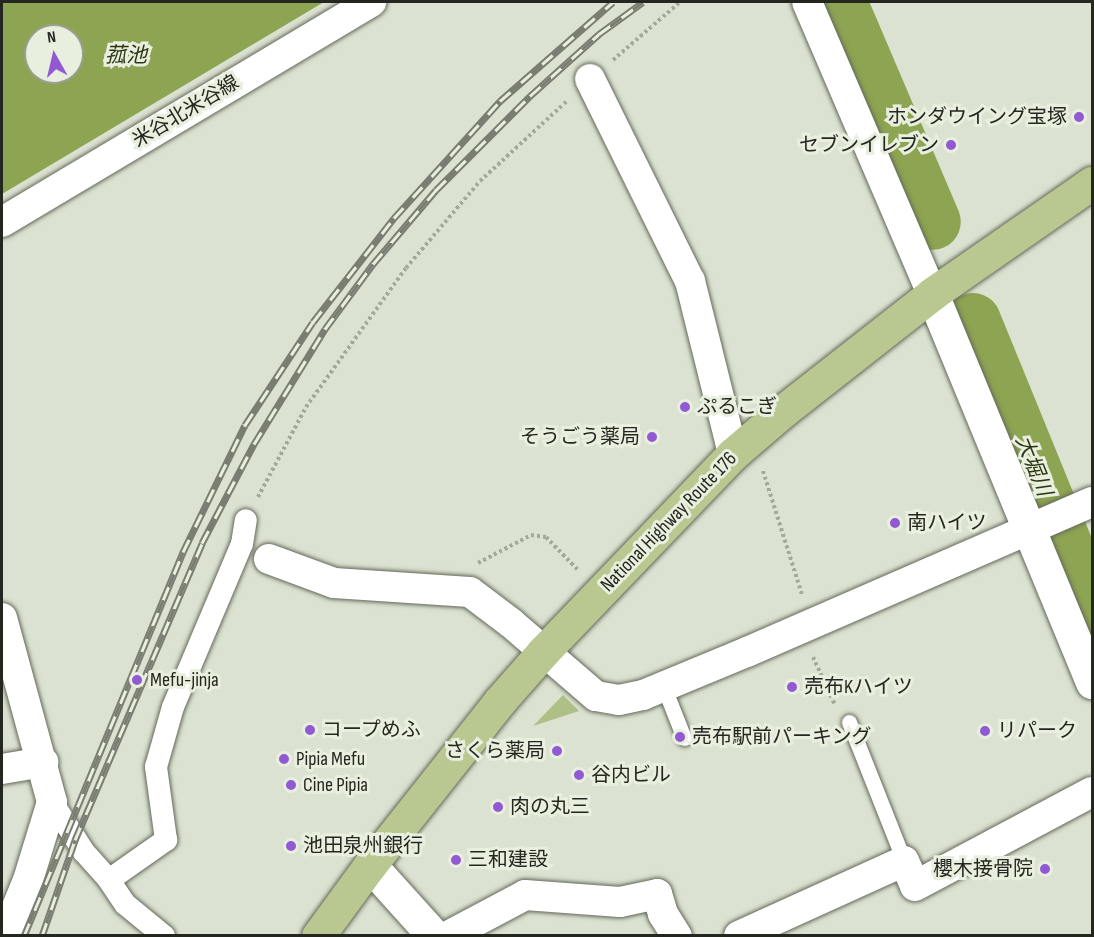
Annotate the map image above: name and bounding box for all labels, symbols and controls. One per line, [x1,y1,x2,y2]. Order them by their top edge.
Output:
north arrow [24,24,84,84]
text: N [46,28,57,48]
water label: 菰池 [105,43,147,69]
street label: 米谷北米谷線 [128,71,244,153]
place label: ホンダウイング宝塚 [887,105,1067,129]
marker: ホンダウイング宝塚 [1072,110,1086,124]
place label: セブンイレブン [799,133,939,157]
marker: セブンイレブン [944,138,958,152]
place label: ぷるこぎ [697,395,777,419]
marker: ぷるこぎ [678,400,692,414]
place label: そうごう薬局 [520,425,640,449]
marker: そうごう薬局 [645,430,659,444]
water label: 大堀川 [1010,432,1056,500]
street label: National Highway Route 176 [596,447,742,597]
place label: 南ハイツ [907,511,987,535]
marker: 南ハイツ [888,516,902,530]
place label: Mefu-jinja [150,668,219,692]
marker: Mefu-jinja [128,671,146,689]
place label: 売布Kハイツ [804,675,913,699]
marker: 売布Kハイツ [785,680,799,694]
place label: コープめふ [322,718,422,742]
place label: リパーク [997,719,1077,743]
marker: コープめふ [303,723,317,737]
marker: リパーク [978,724,992,738]
place label: 売布駅前パーキング [692,725,872,749]
marker: 売布駅前パーキング [673,730,687,744]
place label: さくら薬局 [445,739,545,763]
marker: さくら薬局 [550,744,564,758]
place label: Pipia Mefu [296,747,365,771]
marker: Pipia Mefu [277,752,291,766]
place label: 谷内ビル [591,763,671,787]
marker: 谷内ビル [572,768,586,782]
place label: Cine Pipia [303,773,368,797]
marker: Cine Pipia [284,778,298,792]
place label: 肉の丸三 [510,795,590,819]
marker: 肉の丸三 [491,800,505,814]
place label: 池田泉州銀行 [303,834,423,858]
marker: 池田泉州銀行 [284,839,298,853]
place label: 三和建設 [468,848,548,872]
marker: 三和建設 [449,853,463,867]
place label: 櫻木接骨院 [933,857,1033,881]
marker: 櫻木接骨院 [1038,862,1052,876]

